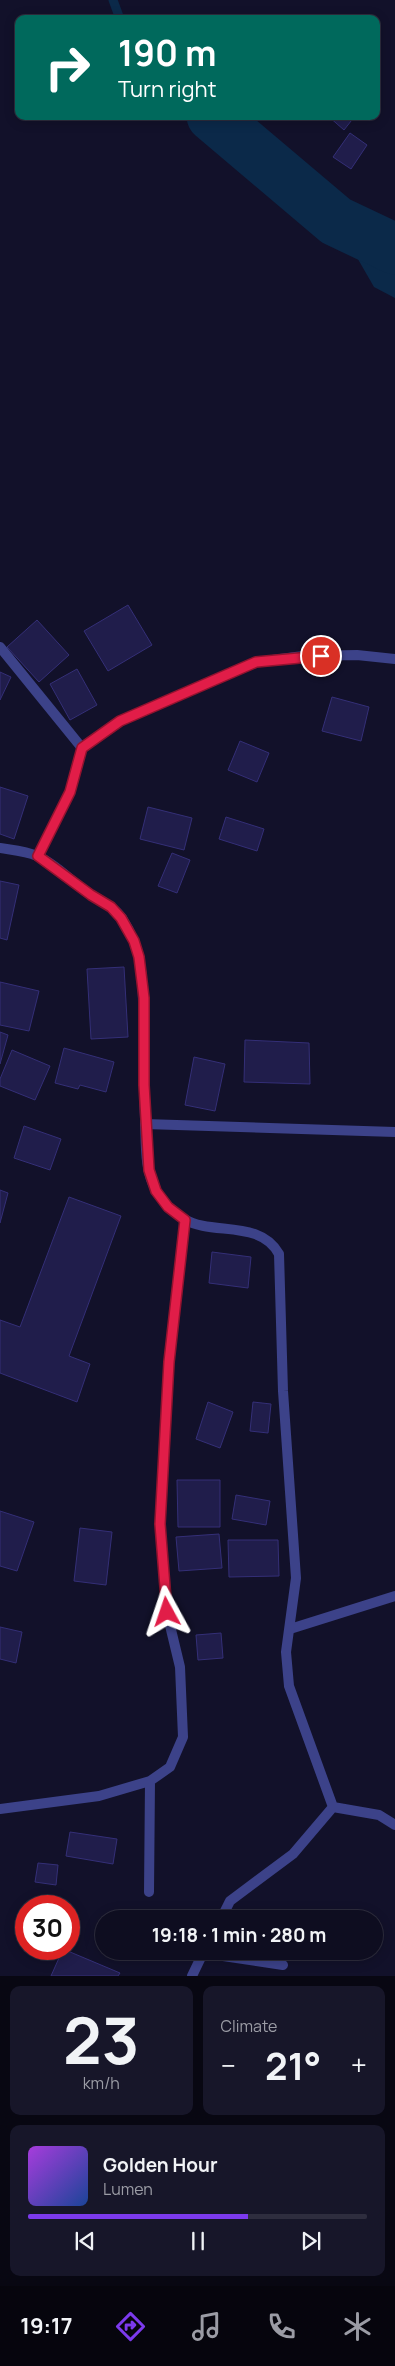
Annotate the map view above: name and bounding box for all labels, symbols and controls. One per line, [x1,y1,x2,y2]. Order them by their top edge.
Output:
text: 190 m [118,29,217,77]
icon: right [35,35,100,100]
text: Turn right [118,74,216,104]
pin [300,635,342,677]
icon: arrive [307,642,335,670]
position arrow [140,1585,192,1637]
speed limit sign: 30 [15,1895,80,1960]
text: 19:18 · 1 min · 280 m [152,1922,326,1948]
text: 23 [63,1995,140,2084]
text: Climate [221,2015,277,2037]
text: 21° [265,2039,321,2091]
text: − [221,2046,236,2084]
text: + [351,2046,367,2084]
text: km/h [83,2072,120,2094]
text: Golden Hour [103,2152,217,2178]
text: Lumen [103,2178,153,2200]
icon: previous [71,2227,99,2255]
icon: pause [184,2227,212,2255]
icon: next [297,2227,325,2255]
icon: directions [113,2309,148,2344]
icon: music [189,2309,224,2344]
icon: phone [264,2309,299,2344]
icon: climate [340,2309,375,2344]
text: 19:17 [20,2311,72,2341]

